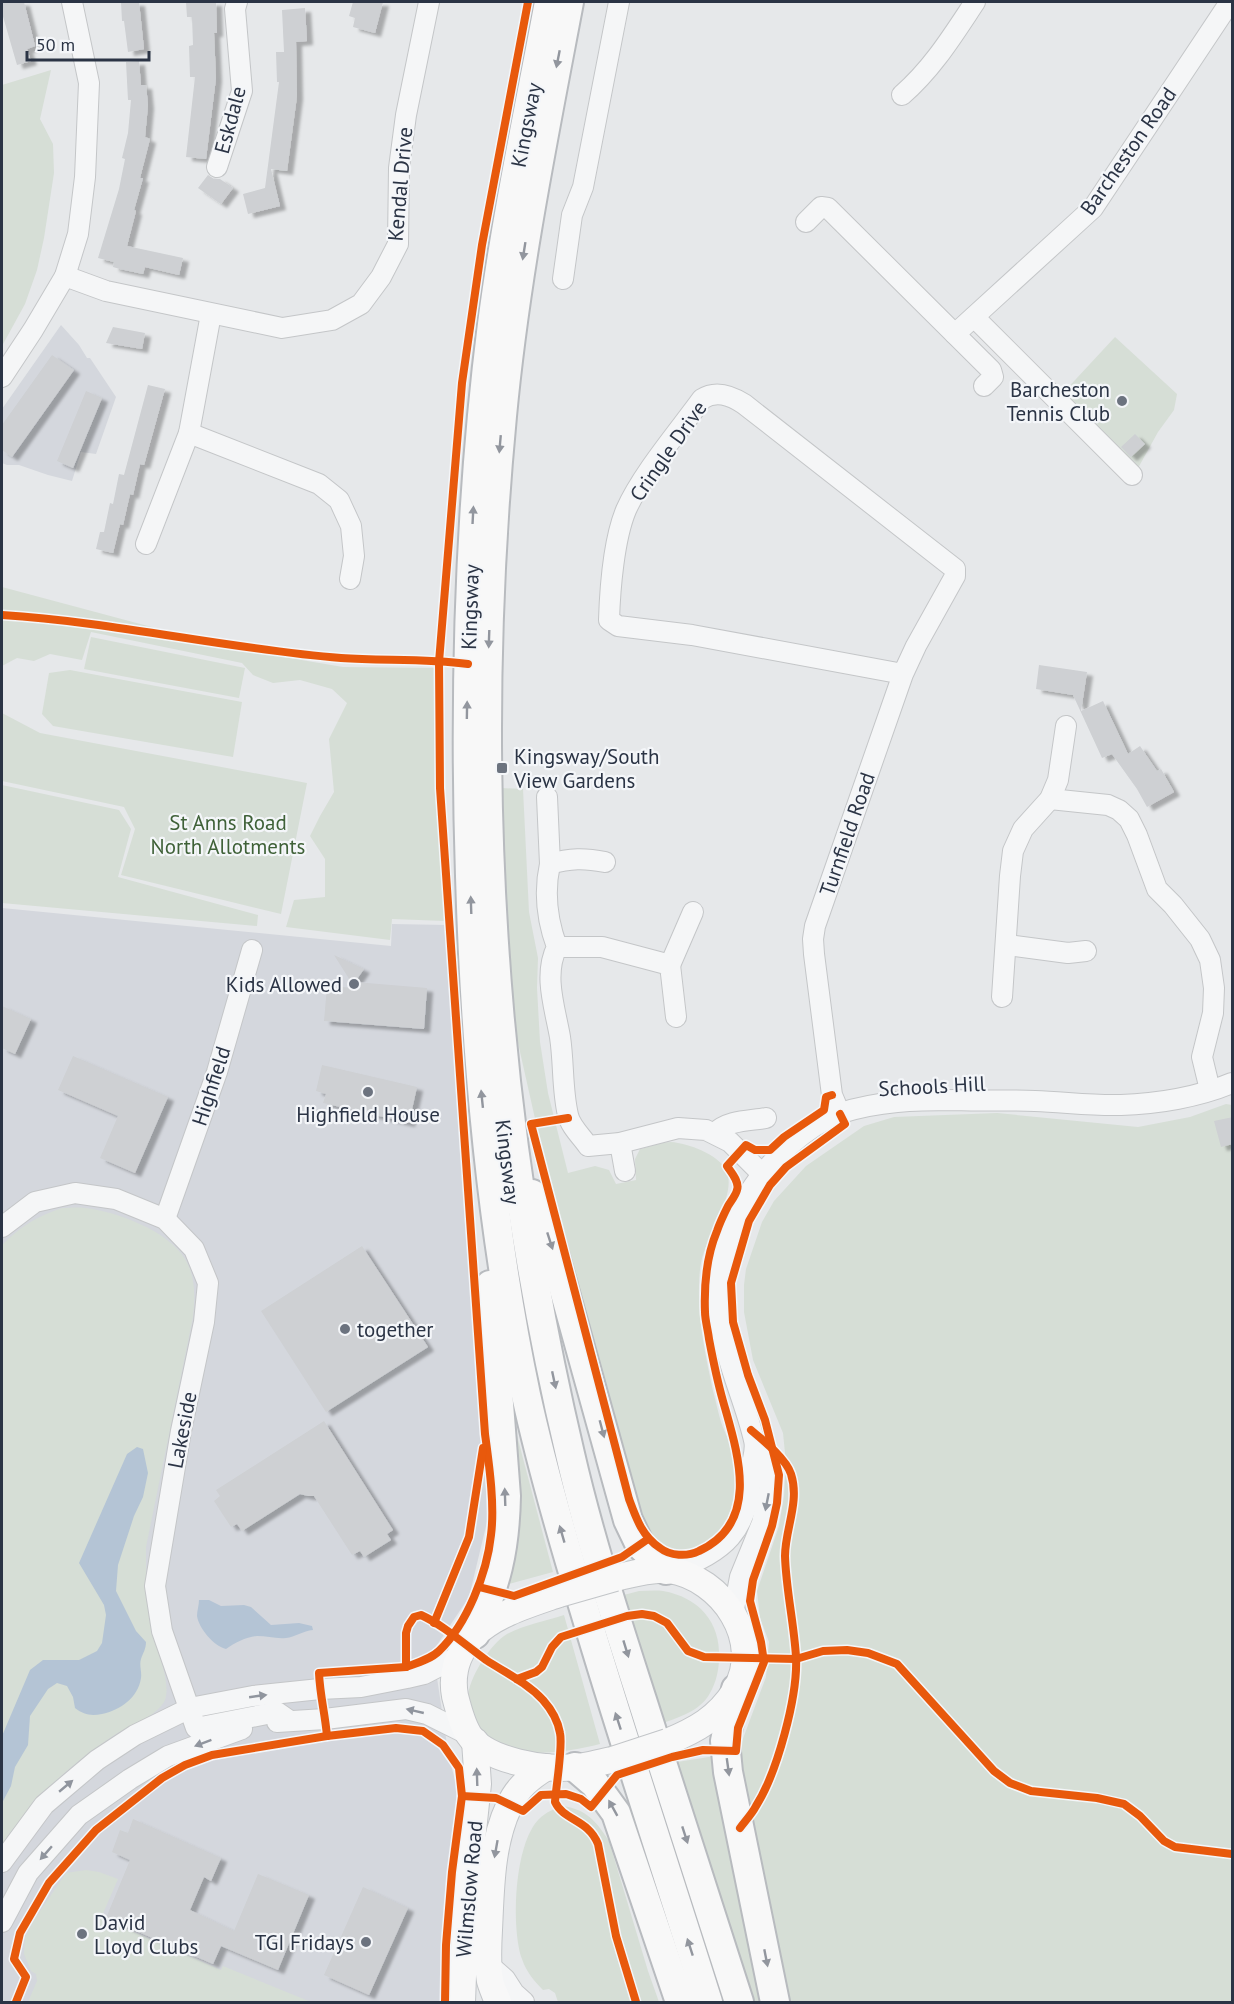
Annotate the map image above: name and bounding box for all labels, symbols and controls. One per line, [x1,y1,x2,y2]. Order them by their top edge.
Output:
scale bar [27,24,148,62]
text: 50 m [36,33,75,56]
one-way arrow [553,50,562,69]
street label: Kingsway [505,80,547,170]
street label: Barcheston Road [1074,82,1182,220]
street label: Eskdale [208,83,252,157]
street label: Kendal Drive [382,126,418,242]
one-way arrow [520,242,529,261]
place label: Barcheston Tennis Club [1007,376,1110,427]
marker: Barcheston Tennis Club [1115,394,1129,408]
street label: Cringle Drive [623,395,713,507]
one-way arrow [495,435,504,454]
one-way arrow [469,505,478,524]
street label: Kingsway [455,564,485,650]
one-way arrow [484,629,493,648]
one-way arrow [462,700,472,719]
place label: Kingsway/South View Gardens [513,743,659,794]
marker: Kingsway/South View Gardens [495,761,509,775]
street label: Turnfield Road [813,769,881,899]
park label: St Anns Road North Allotments [151,809,305,860]
one-way arrow [466,895,475,914]
place label: Kids Allowed [226,971,342,998]
marker: Kids Allowed [347,977,361,991]
street label: Highfield [185,1043,237,1129]
street label: Schools Hill [878,1070,986,1102]
marker: Highfield House [361,1085,375,1099]
one-way arrow [477,1090,487,1109]
place label: Highfield House [296,1101,440,1128]
street label: Kingsway [489,1118,527,1206]
one-way arrow [546,1232,555,1250]
place label: together [357,1316,434,1343]
marker: together [338,1322,352,1336]
one-way arrow [550,1370,559,1389]
street label: Lakeside [161,1389,203,1471]
one-way arrow [598,1420,607,1438]
one-way arrow [501,1487,510,1506]
one-way arrow [761,1493,771,1512]
one-way arrow [557,1525,566,1543]
one-way arrow [622,1640,631,1658]
one-way arrow [249,1691,268,1701]
one-way arrow [406,1706,425,1716]
one-way arrow [613,1712,623,1730]
one-way arrow [194,1738,212,1748]
one-way arrow [723,1758,732,1777]
one-way arrow [472,1767,481,1786]
one-way arrow [58,1780,73,1793]
one-way arrow [608,1800,618,1817]
street label: Wilmslow Road [450,1819,488,1959]
one-way arrow [681,1826,690,1844]
one-way arrow [491,1839,500,1858]
one-way arrow [40,1845,53,1860]
place label: David Lloyd Clubs [94,1909,198,1960]
marker: David Lloyd Clubs [75,1927,89,1941]
place label: TGI Fridays [255,1929,354,1956]
marker: TGI Fridays [359,1935,373,1949]
one-way arrow [685,1938,695,1956]
one-way arrow [762,1949,772,1968]

